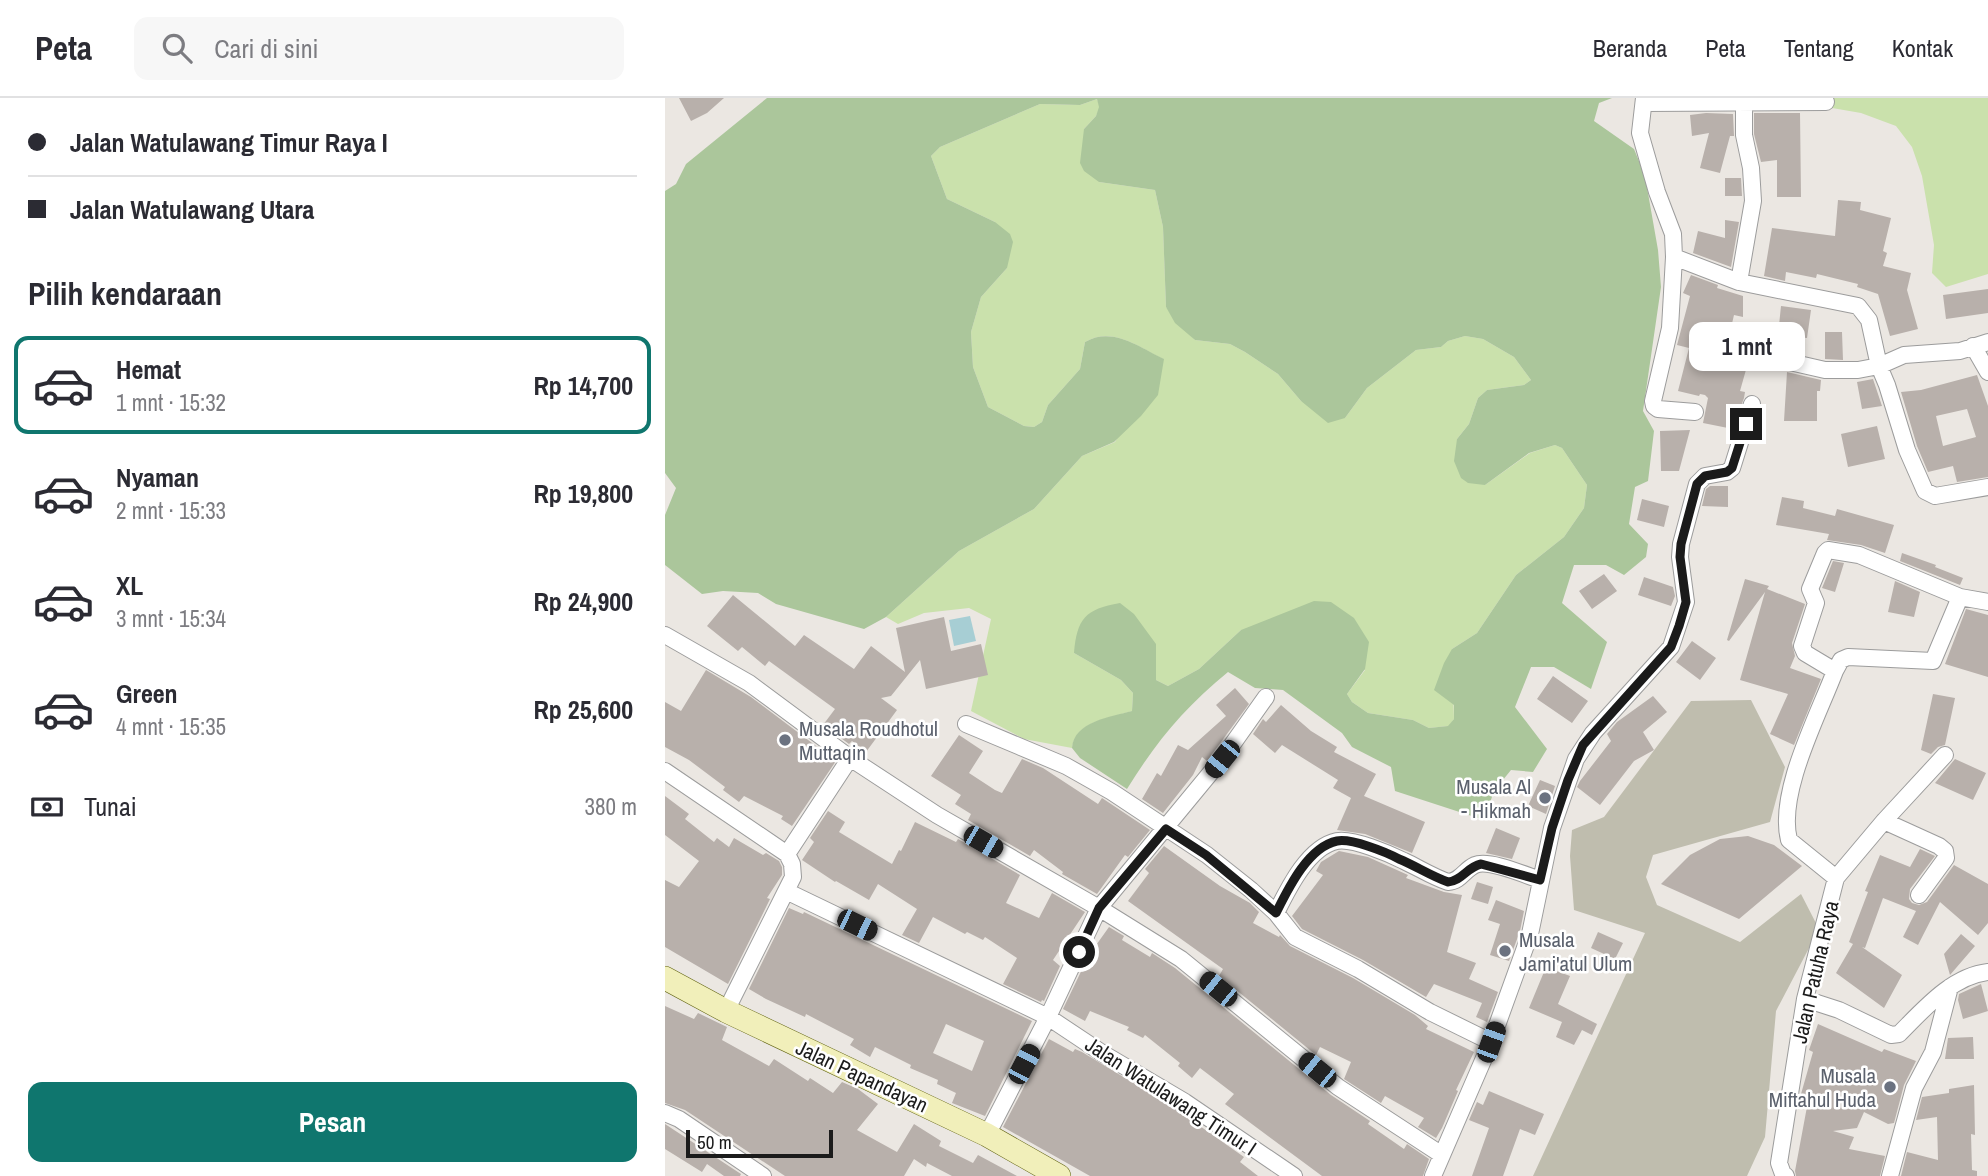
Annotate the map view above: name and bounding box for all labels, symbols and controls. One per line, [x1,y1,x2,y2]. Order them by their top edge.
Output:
search box [134,17,624,80]
text: Peta [35,26,92,70]
icon: search [158,29,196,67]
text: Cari di sini [214,31,318,66]
text: Beranda [1593,32,1667,64]
text: Peta [1705,32,1746,64]
text: Tentang [1784,32,1854,64]
text: Kontak [1892,32,1953,64]
text: Jalan Watulawang Timur Raya I [70,125,388,160]
text: Jalan Watulawang Utara [70,192,314,227]
text: Pilih kendaraan [28,272,222,315]
callout: 1 mnt [1688,322,1804,372]
text: 1 mnt [1722,331,1772,362]
text: Hemat [116,352,181,387]
icon: car [32,354,95,417]
text: Rp 14,700 [533,368,633,403]
text: 1 mnt · 15:32 [116,387,226,418]
route end [1730,408,1762,440]
text: Nyaman [116,460,199,495]
icon: car [32,462,95,525]
text: Rp 19,800 [533,476,633,511]
text: 2 mnt · 15:33 [116,495,226,526]
text: XL [116,568,143,603]
icon: car [32,570,95,633]
text: Rp 24,900 [533,584,633,619]
text: 3 mnt · 15:34 [116,603,226,634]
text: Green [116,676,178,711]
icon: car [32,678,95,741]
text: Rp 25,600 [533,692,633,727]
text: 4 mnt · 15:35 [116,711,226,742]
place label: Musala Roudhotul Muttaqin [799,714,938,767]
marker: Musala Roudhotul Muttaqin [777,732,793,748]
car [1201,736,1244,782]
place label: Musala Al - Hikmah [1456,772,1531,825]
icon: cash [28,788,66,826]
text: Tunai [84,789,137,824]
marker: Musala Al - Hikmah [1537,790,1553,806]
text: 380 m [585,791,637,822]
car [960,822,1007,862]
street label: Jalan Patuha Raya [1785,897,1846,1046]
car [834,906,881,944]
place label: Musala Jami'atul Ulum [1519,925,1632,978]
route start [1063,936,1095,968]
marker: Musala Jami'atul Ulum [1497,943,1513,959]
car [1196,968,1241,1010]
car [1474,1019,1509,1065]
street label: Jalan Watulawang Timur I [1080,1030,1262,1162]
street label: Jalan Papandayan [791,1033,933,1119]
car [1005,1041,1044,1087]
car [1295,1049,1340,1091]
place label: Musala Miftahul Huda [1769,1061,1876,1114]
marker: Musala Miftahul Huda [1882,1079,1898,1095]
button: Pesan [28,1082,637,1162]
scale bar [686,1127,833,1159]
text: 50 m [697,1129,732,1155]

